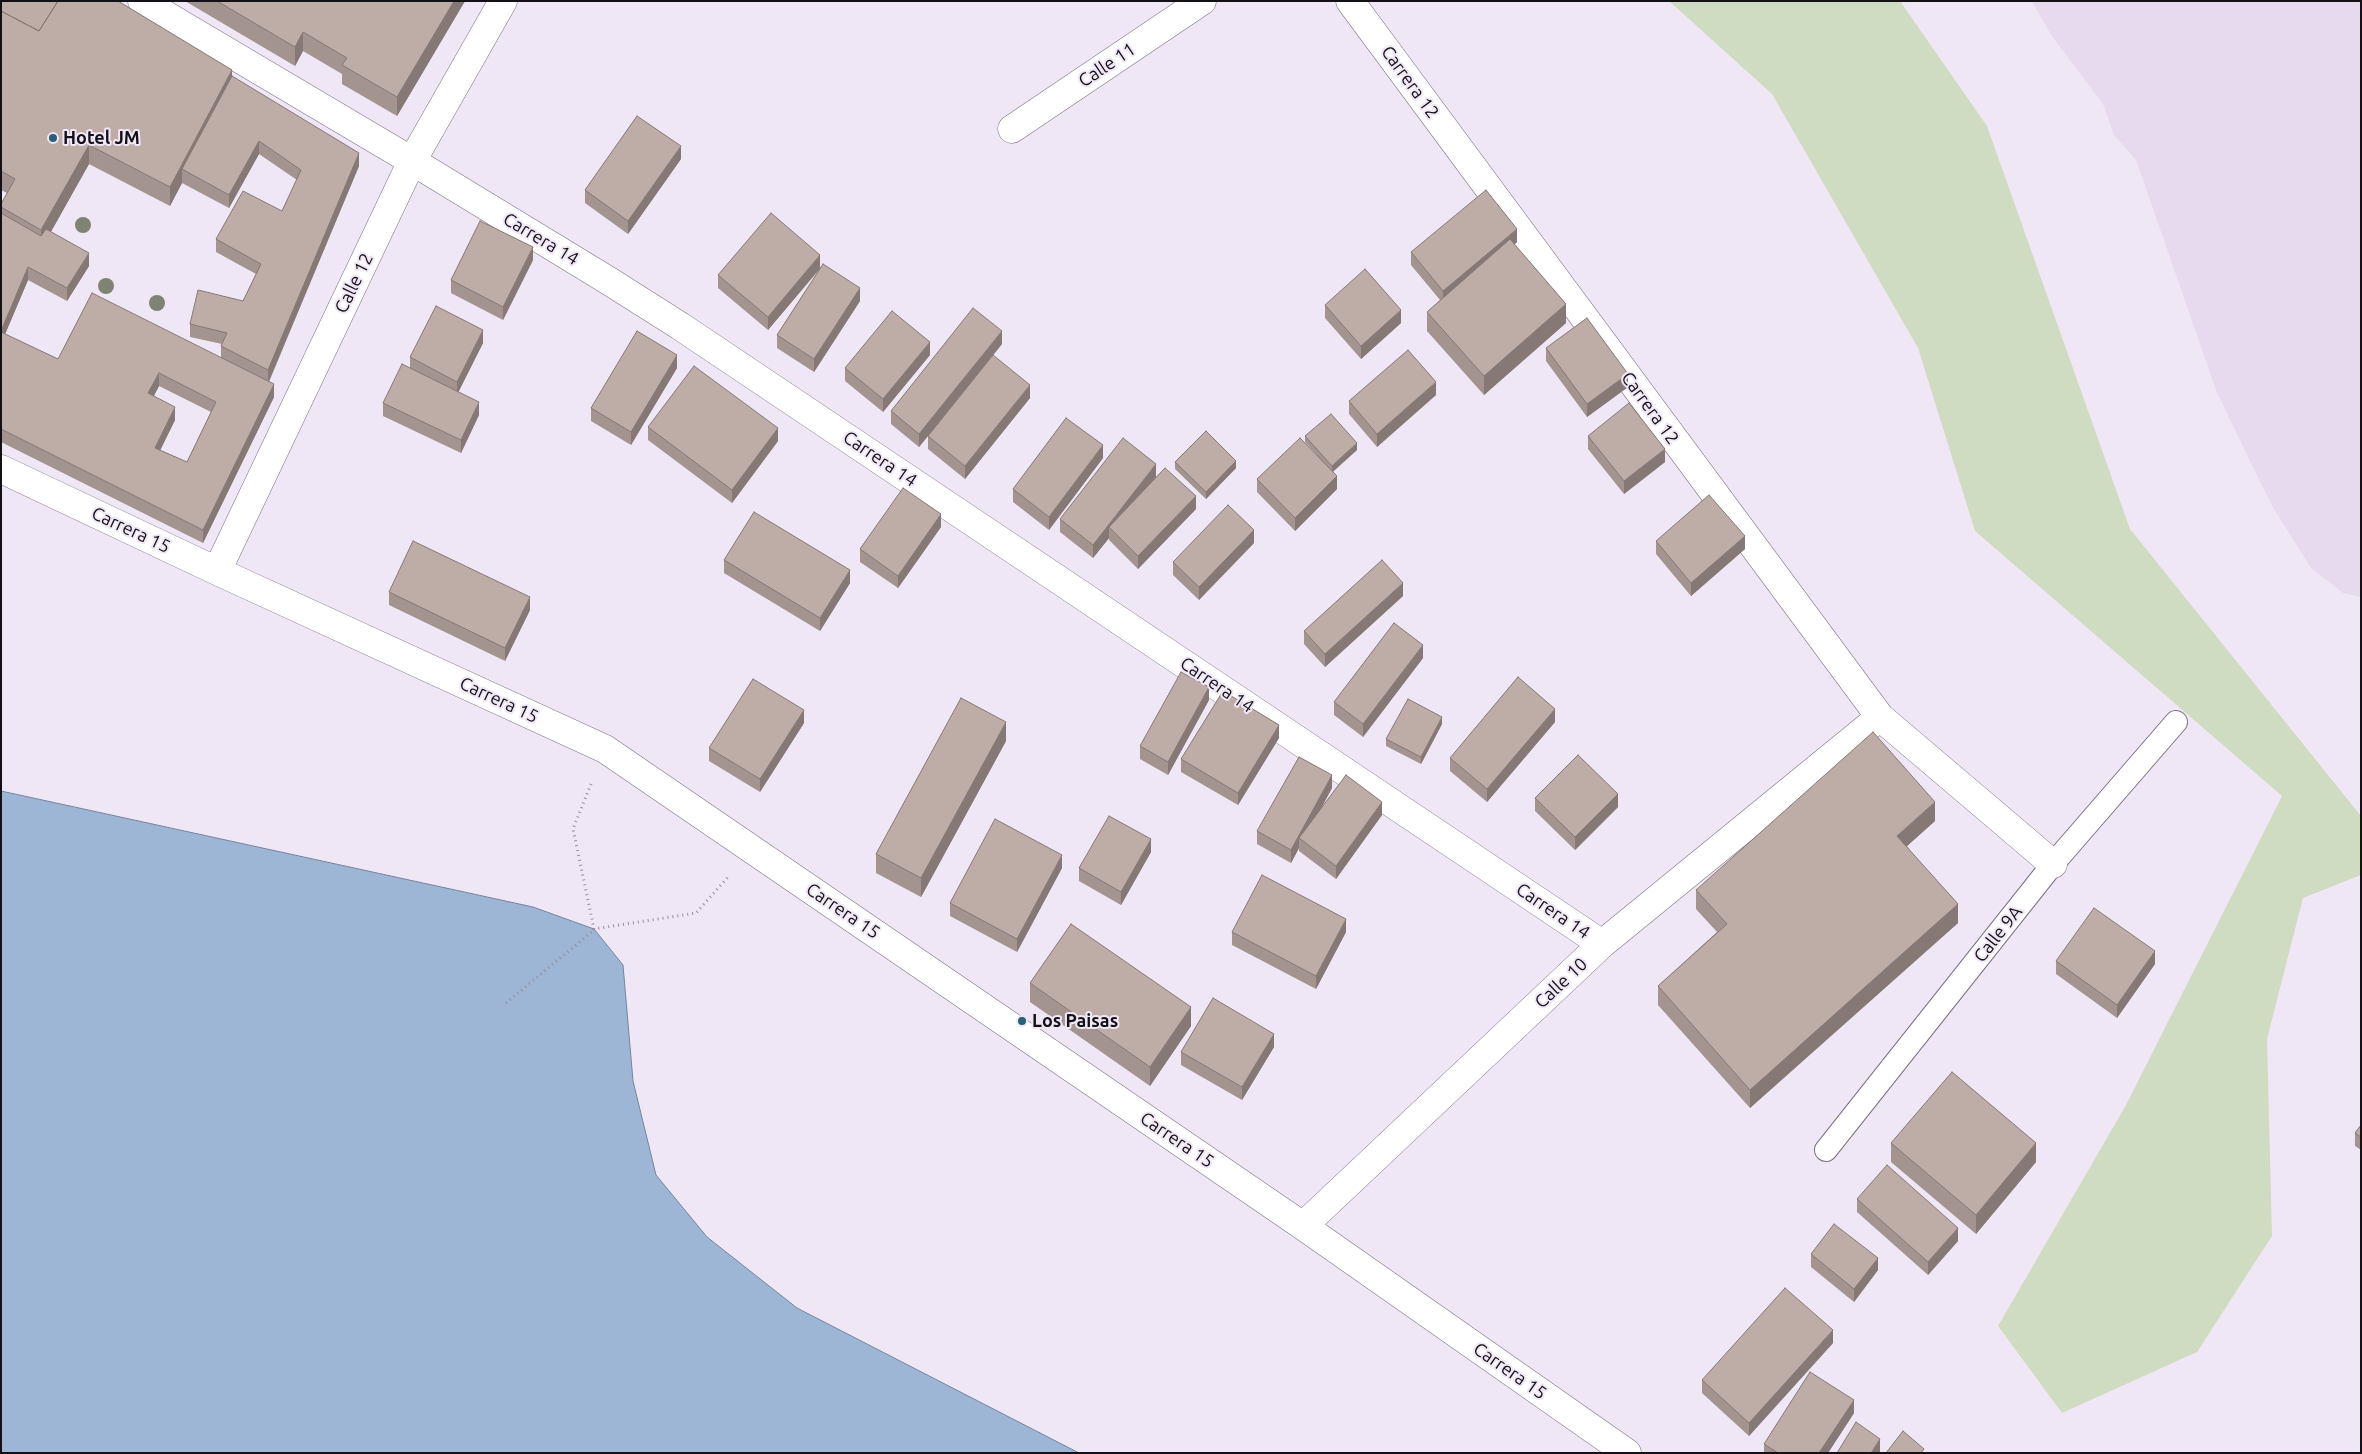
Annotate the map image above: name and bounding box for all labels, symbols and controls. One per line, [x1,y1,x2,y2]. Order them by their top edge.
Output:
street label: Calle 11 [1074,38,1140,92]
street label: Carrera 12 [1376,42,1444,122]
place label: Hotel JM [63,127,140,149]
marker: Hotel JM [47,132,59,144]
street label: Carrera 14 [499,208,583,270]
street label: Calle 12 [330,249,378,317]
street label: Carrera 12 [1616,368,1684,448]
street label: Carrera 14 [839,426,921,492]
street label: Carrera 15 [88,502,174,558]
street label: Carrera 14 [1176,652,1258,718]
street label: Carrera 15 [456,672,542,728]
street label: Carrera 15 [802,878,884,944]
street label: Carrera 14 [1512,878,1594,944]
street label: Calle 9A [1969,901,2027,967]
street label: Calle 10 [1530,953,1592,1013]
place label: Los Paisas [1032,1010,1118,1032]
marker: Los Paisas [1016,1015,1028,1027]
street label: Carrera 15 [1136,1107,1218,1173]
street label: Carrera 15 [1469,1338,1551,1404]

